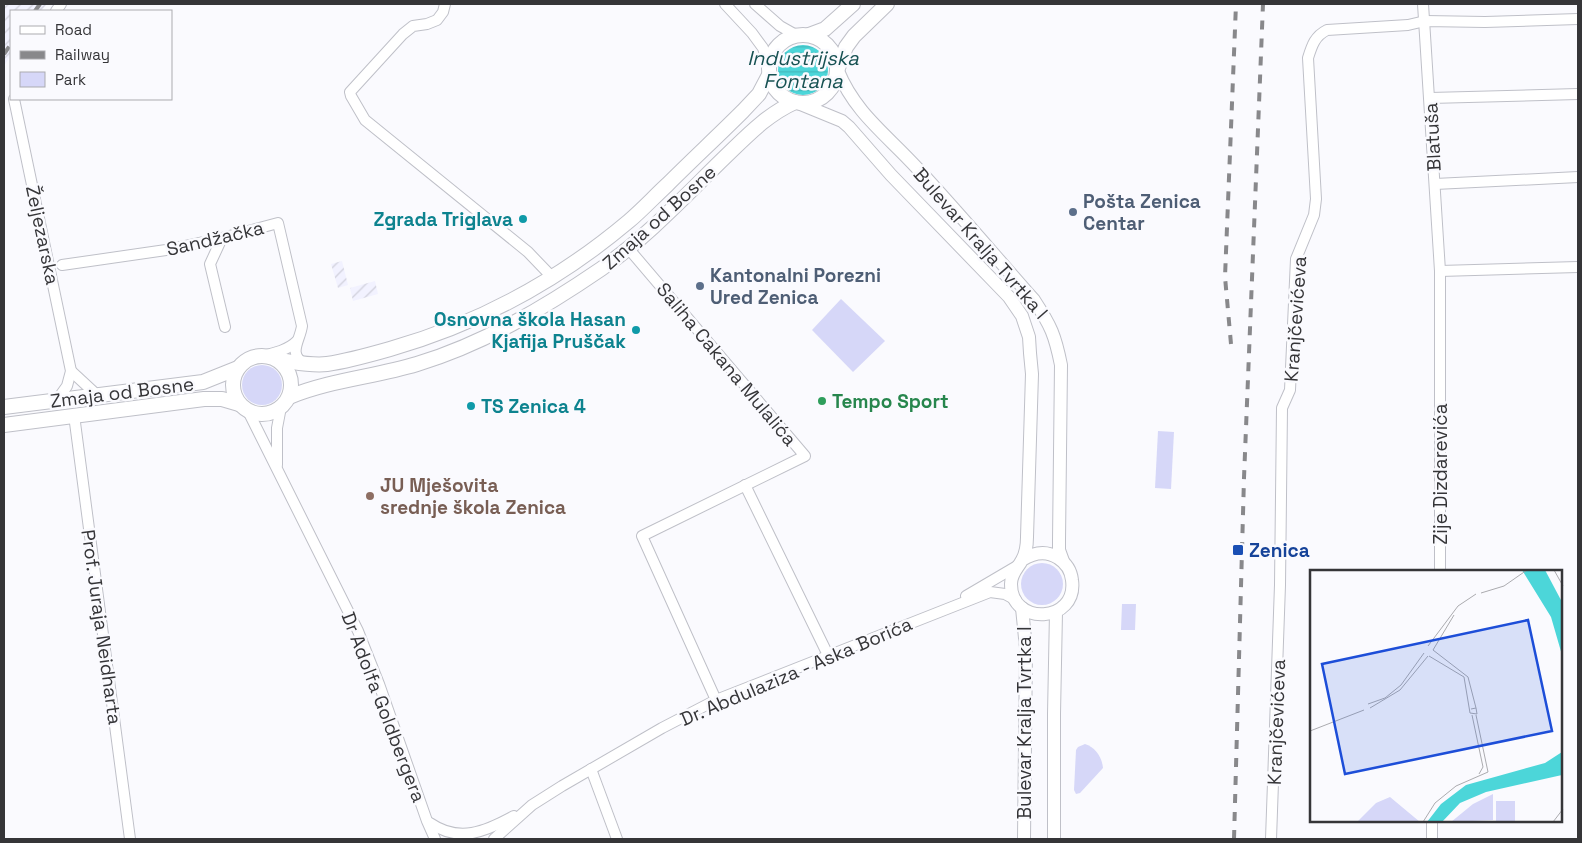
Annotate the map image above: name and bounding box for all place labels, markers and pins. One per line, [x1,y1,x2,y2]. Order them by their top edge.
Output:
place label: Pošta Zenica Centar [1083,189,1201,236]
marker: Pošta Zenica Centar [1067,206,1079,218]
place label: Zgrada Triglava [373,207,513,232]
marker: Zgrada Triglava [517,213,529,225]
place label: Kantonalni Porezni Ured Zenica [710,263,881,310]
marker: Kantonalni Porezni Ured Zenica [694,280,706,292]
place label: Osnovna škola Hasan Kjafija Pruščak [434,307,626,354]
marker: Osnovna škola Hasan Kjafija Pruščak [630,324,642,336]
place label: Tempo Sport [832,389,949,414]
place label: TS Zenica 4 [481,394,586,419]
marker: Tempo Sport [816,395,828,407]
marker: TS Zenica 4 [465,400,477,412]
place label: JU Mješovita srednje škola Zenica [380,473,566,520]
marker: JU Mješovita srednje škola Zenica [364,490,376,502]
place label: Zenica [1249,538,1310,563]
marker: Zenica [1231,543,1245,557]

